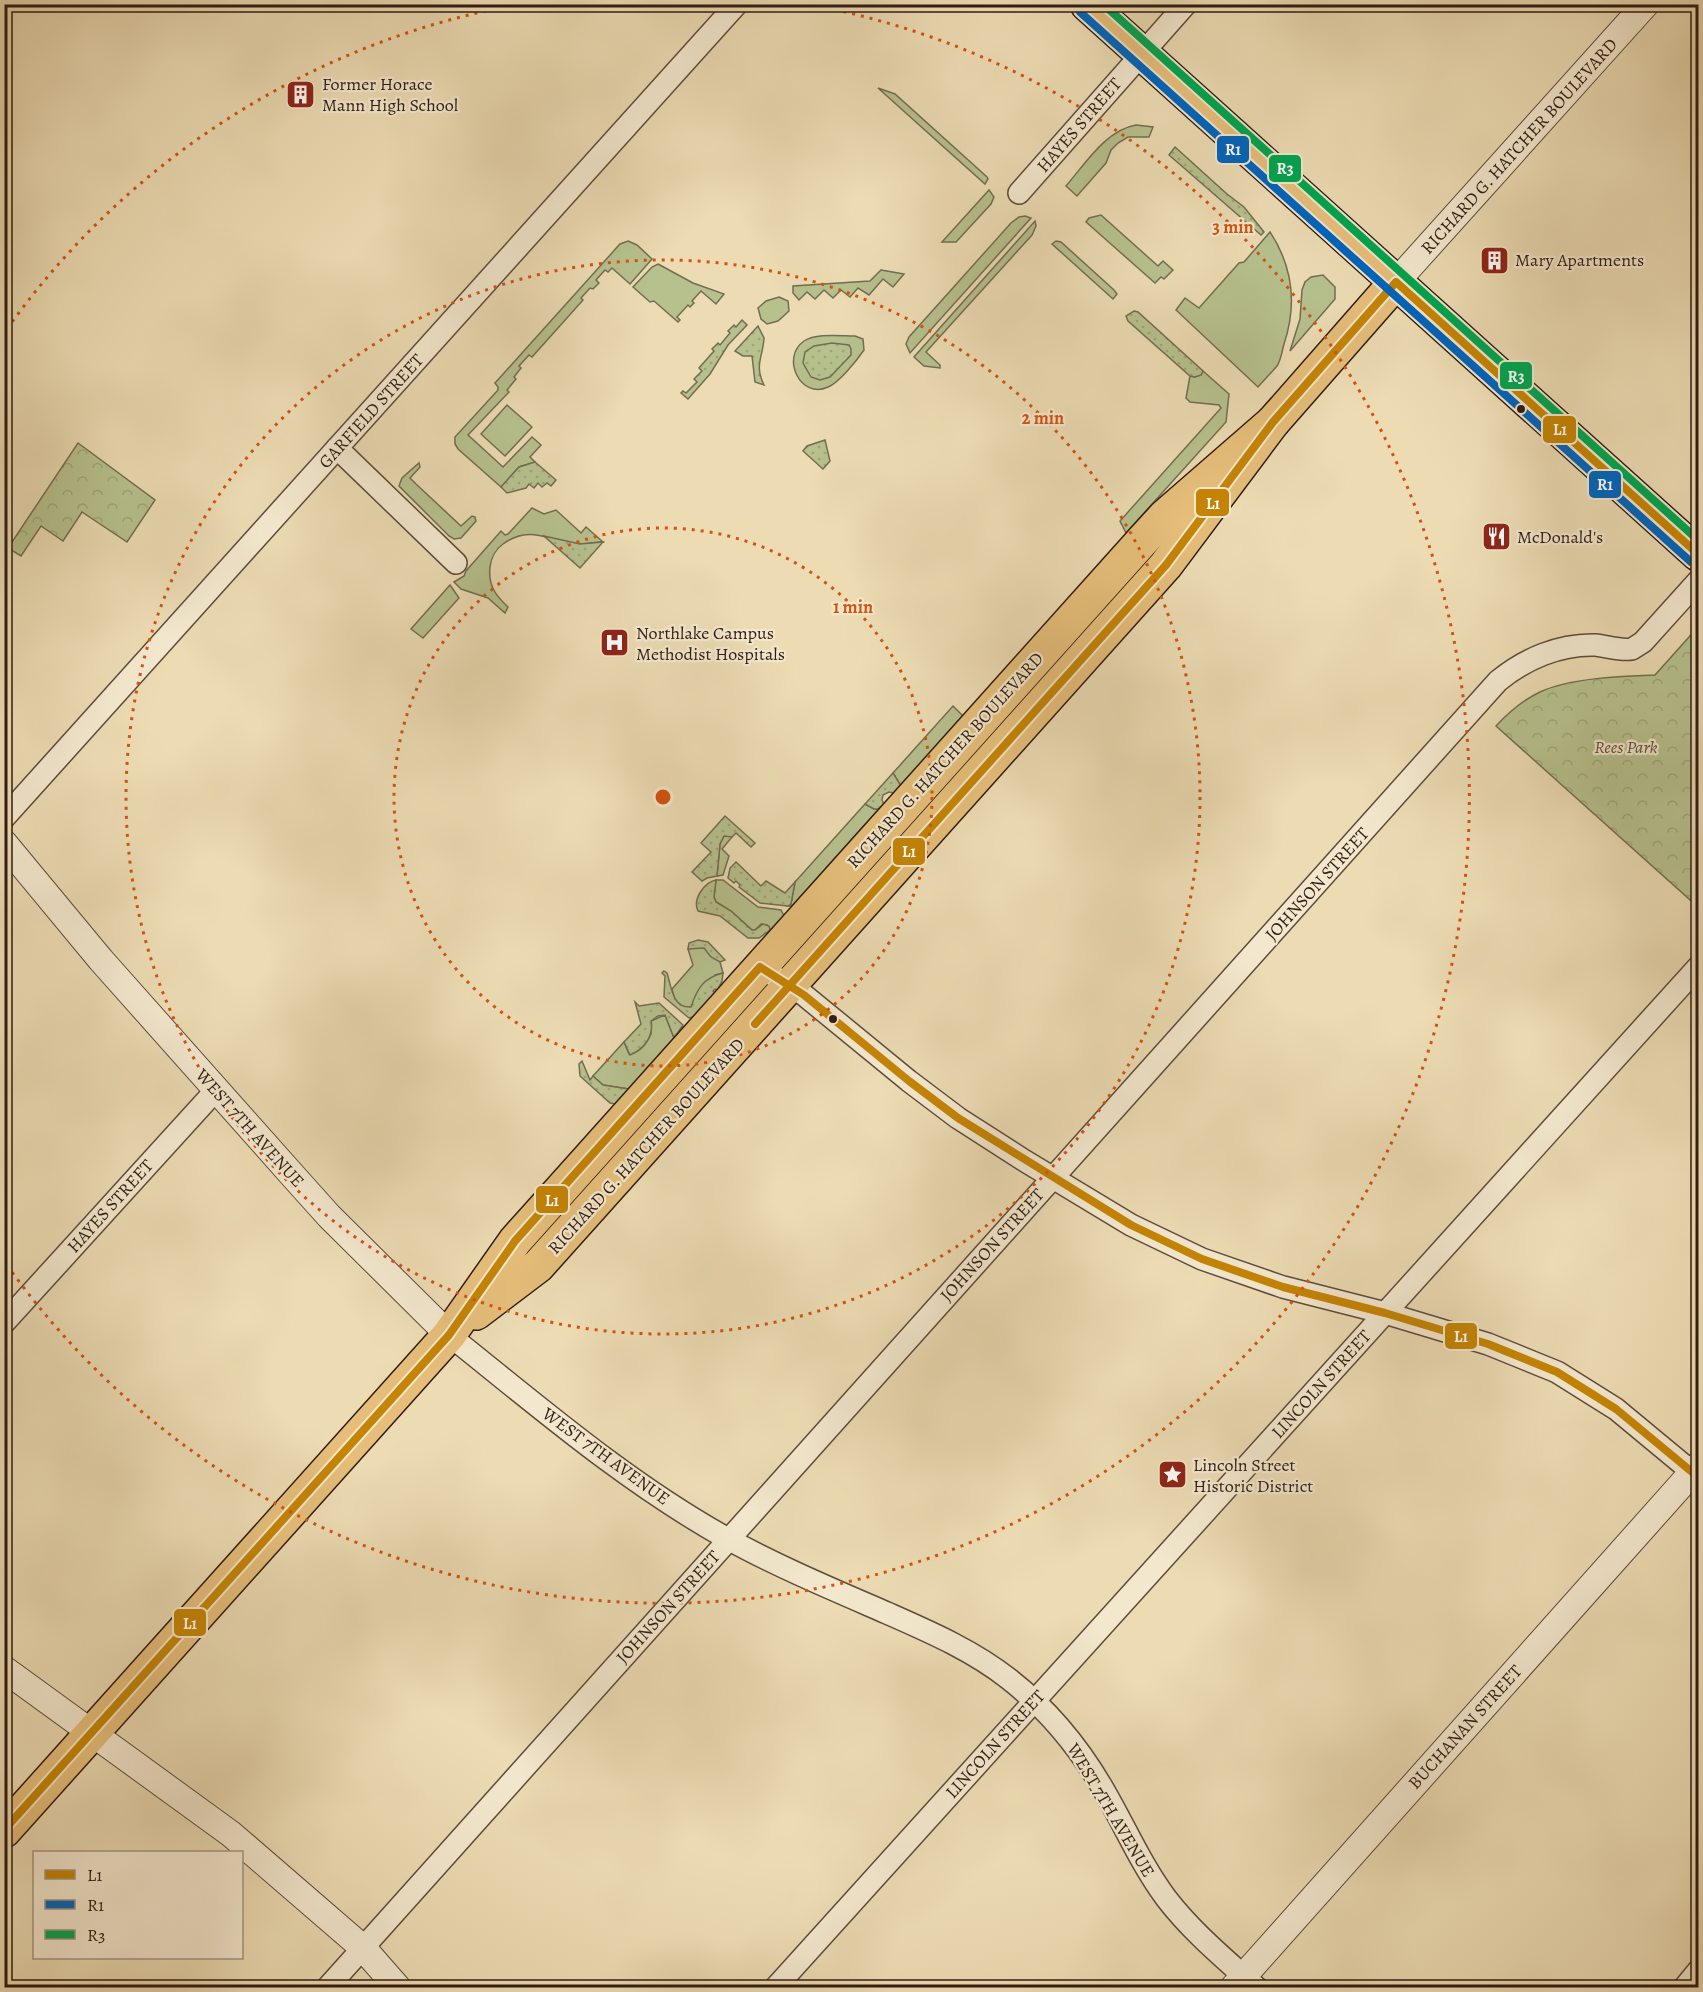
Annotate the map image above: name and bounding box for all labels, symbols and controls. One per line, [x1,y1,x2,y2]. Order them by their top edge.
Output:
street label: RICHARD G. HATCHER BOULEVARD [1415,33,1623,259]
place label: Former Horace Mann High School [322,72,459,117]
street label: HAYES STREET [1031,72,1127,177]
building icon: Former Horace Mann High School [285,78,317,110]
line badge: R1 [1216,135,1250,164]
text: R1 [1225,139,1241,161]
line badge: R3 [1268,154,1302,183]
text: R3 [1276,158,1294,180]
text: 3 min [1212,215,1254,239]
building icon: Mary Apartments [1478,244,1510,276]
place label: Mary Apartments [1515,248,1644,272]
street label: GARFIELD STREET [313,348,429,473]
line badge: R3 [1499,361,1533,390]
text: R3 [1507,366,1525,388]
unlabelled marker [1515,403,1527,415]
text: 2 min [1022,406,1064,430]
line badge: L1 [1542,415,1577,444]
text: L1 [1553,419,1567,441]
line badge: R1 [1588,470,1622,499]
text: R1 [1597,474,1613,496]
line badge: L1 [1195,488,1230,517]
text: L1 [1206,493,1220,515]
restaurant icon: McDonald's [1480,521,1512,553]
place label: McDonald's [1517,525,1603,549]
text: 1 min [833,595,873,619]
place label: Northlake Campus Methodist Hospitals [636,621,785,666]
hospital icon: Northlake Campus Methodist Hospitals [599,627,631,659]
street label: RICHARD G. HATCHER BOULEVARD [841,647,1049,873]
park label: Rees Park [1594,735,1658,759]
centre of rings [653,787,673,807]
street label: JOHNSON STREET [1260,822,1374,946]
line badge: L1 [892,837,926,866]
text: L1 [902,841,916,863]
unlabelled marker [827,1013,839,1025]
street label: RICHARD G. HATCHER BOULEVARD [542,1033,750,1259]
street label: WEST 7TH AVENUE [190,1063,310,1193]
street label: HAYES STREET [62,1154,159,1258]
street label: JOHNSON STREET [935,1183,1049,1307]
line badge: L1 [535,1185,569,1214]
text: L1 [545,1190,559,1212]
line badge: L1 [1444,1322,1478,1350]
street label: LINCOLN STREET [1266,1324,1376,1443]
text: L1 [1454,1326,1468,1348]
street label: WEST 7TH AVENUE [537,1401,675,1510]
place label: Lincoln Street Historic District [1193,1453,1313,1498]
place icon: Lincoln Street Historic District [1156,1459,1188,1491]
street label: JOHNSON STREET [611,1545,725,1669]
line badge: L1 [173,1608,207,1637]
text: L1 [183,1613,197,1635]
street label: BUCHANAN STREET [1403,1660,1527,1794]
street label: LINCOLN STREET [940,1684,1050,1803]
street label: WEST 7TH AVENUE [1061,1738,1160,1881]
legend [33,1851,243,1959]
text: L1 [87,1863,102,1887]
text: R1 [87,1893,104,1917]
text: R3 [87,1923,106,1947]

